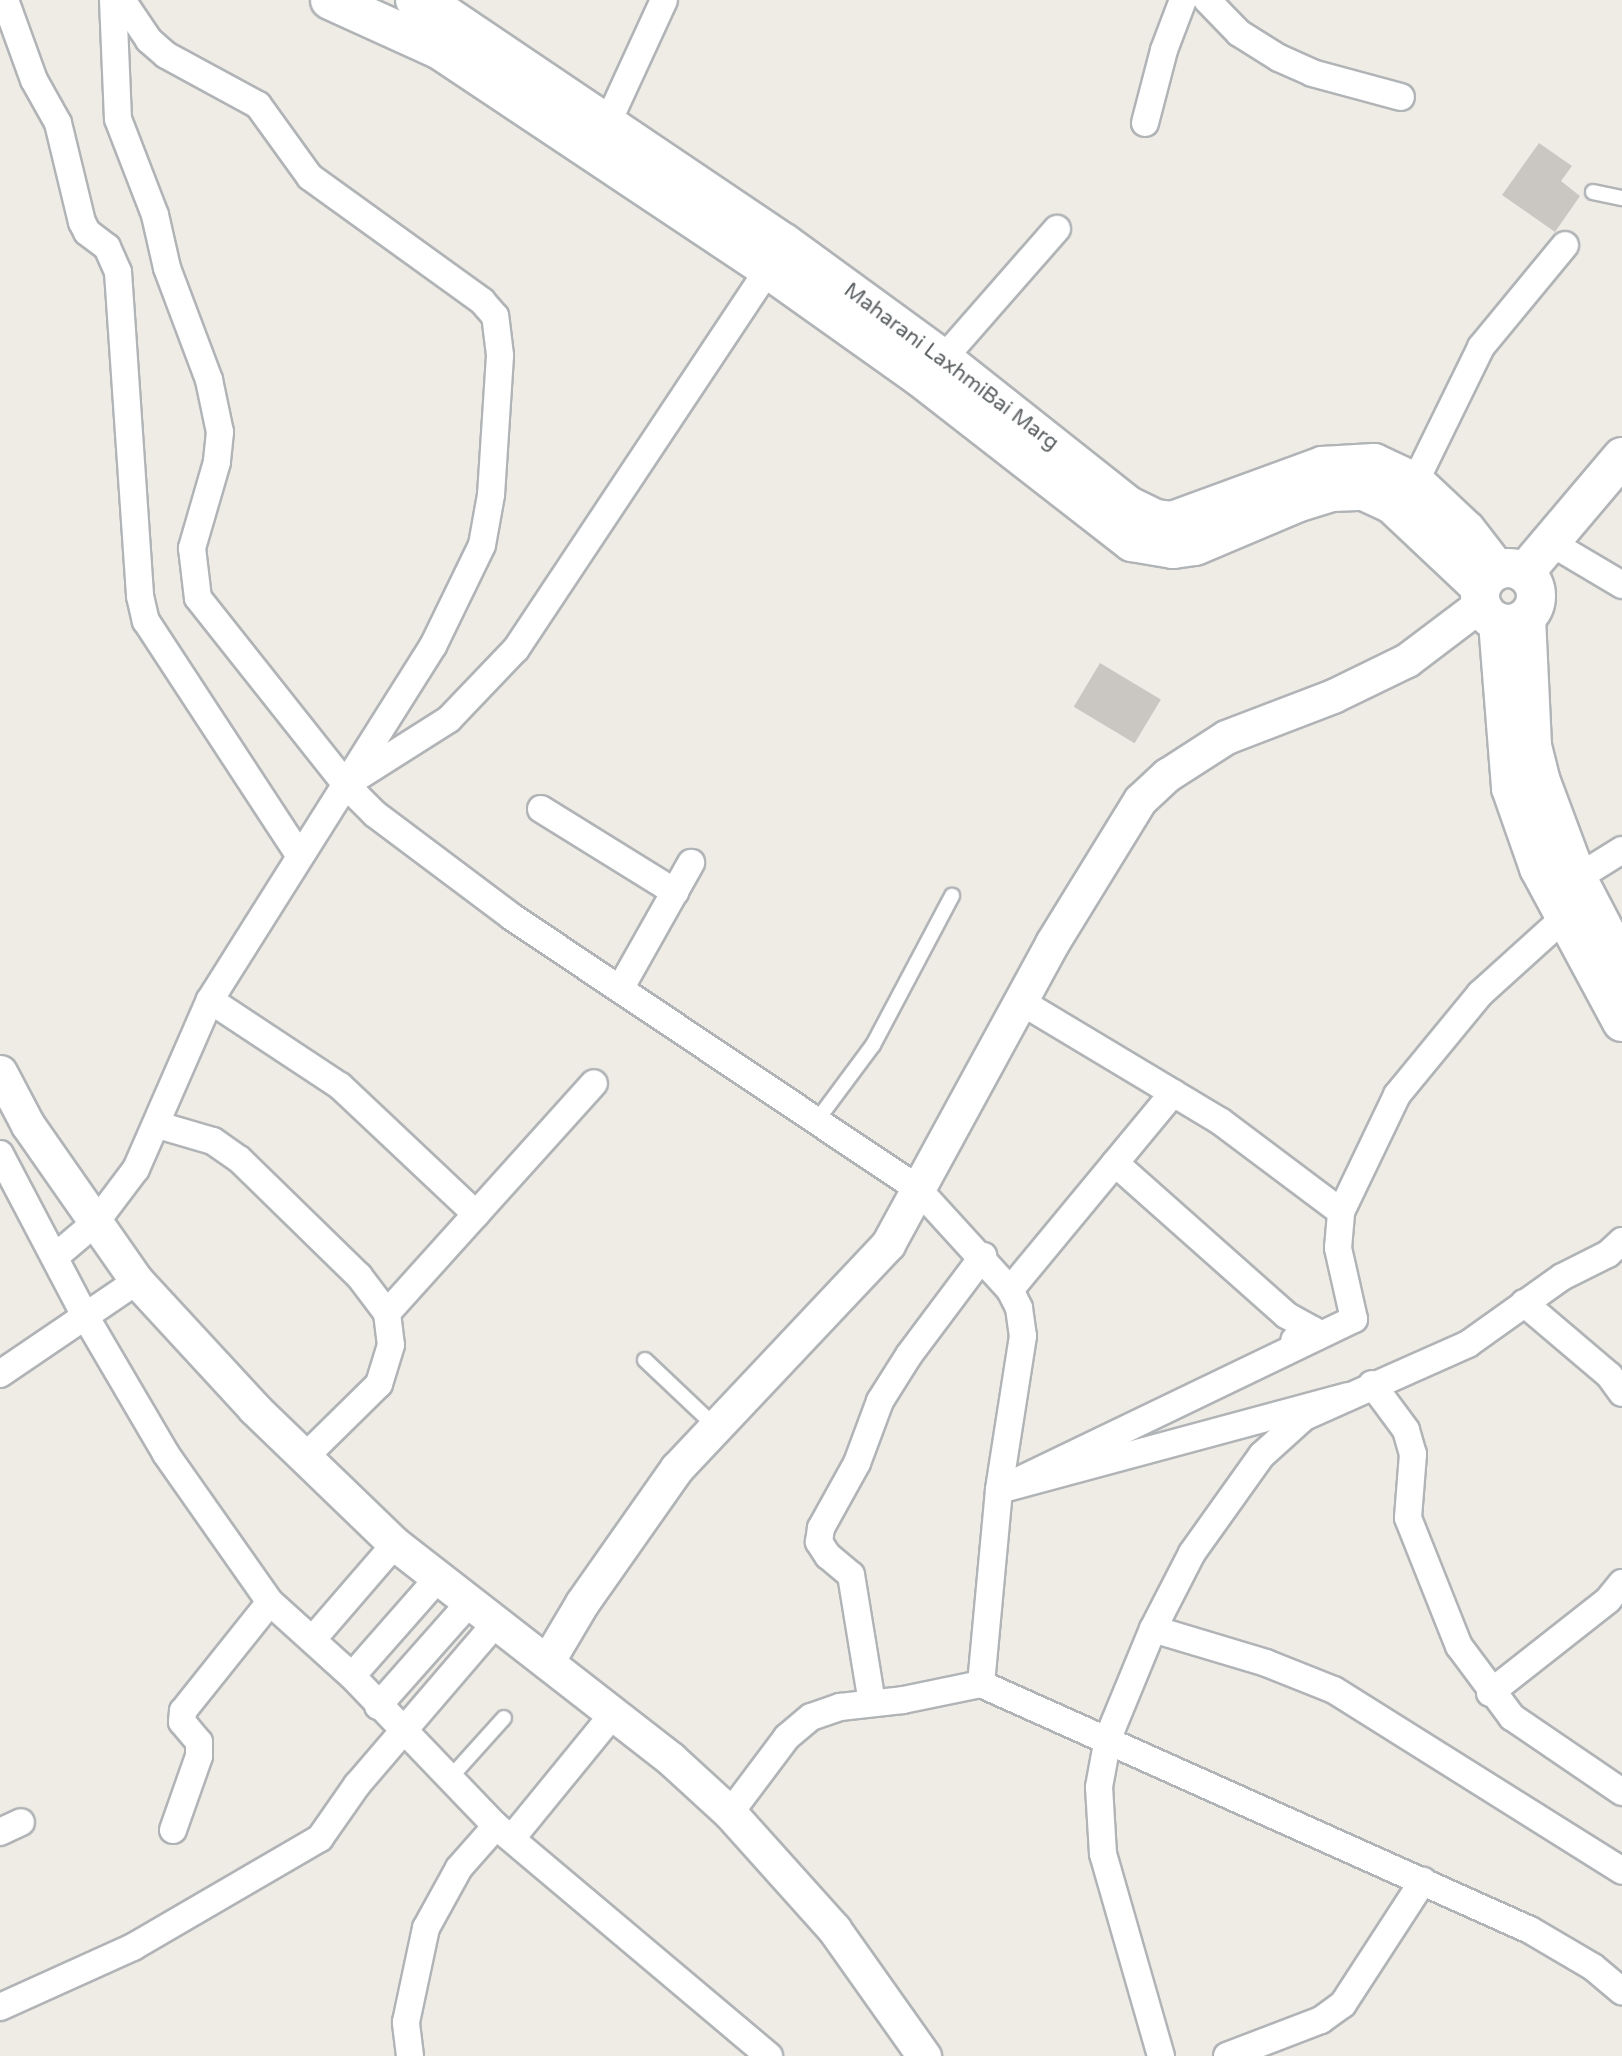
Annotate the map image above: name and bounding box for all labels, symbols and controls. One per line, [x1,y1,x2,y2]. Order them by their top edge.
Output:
street label: Maharani LaxhmiBai Marg [839,278,1063,456]

